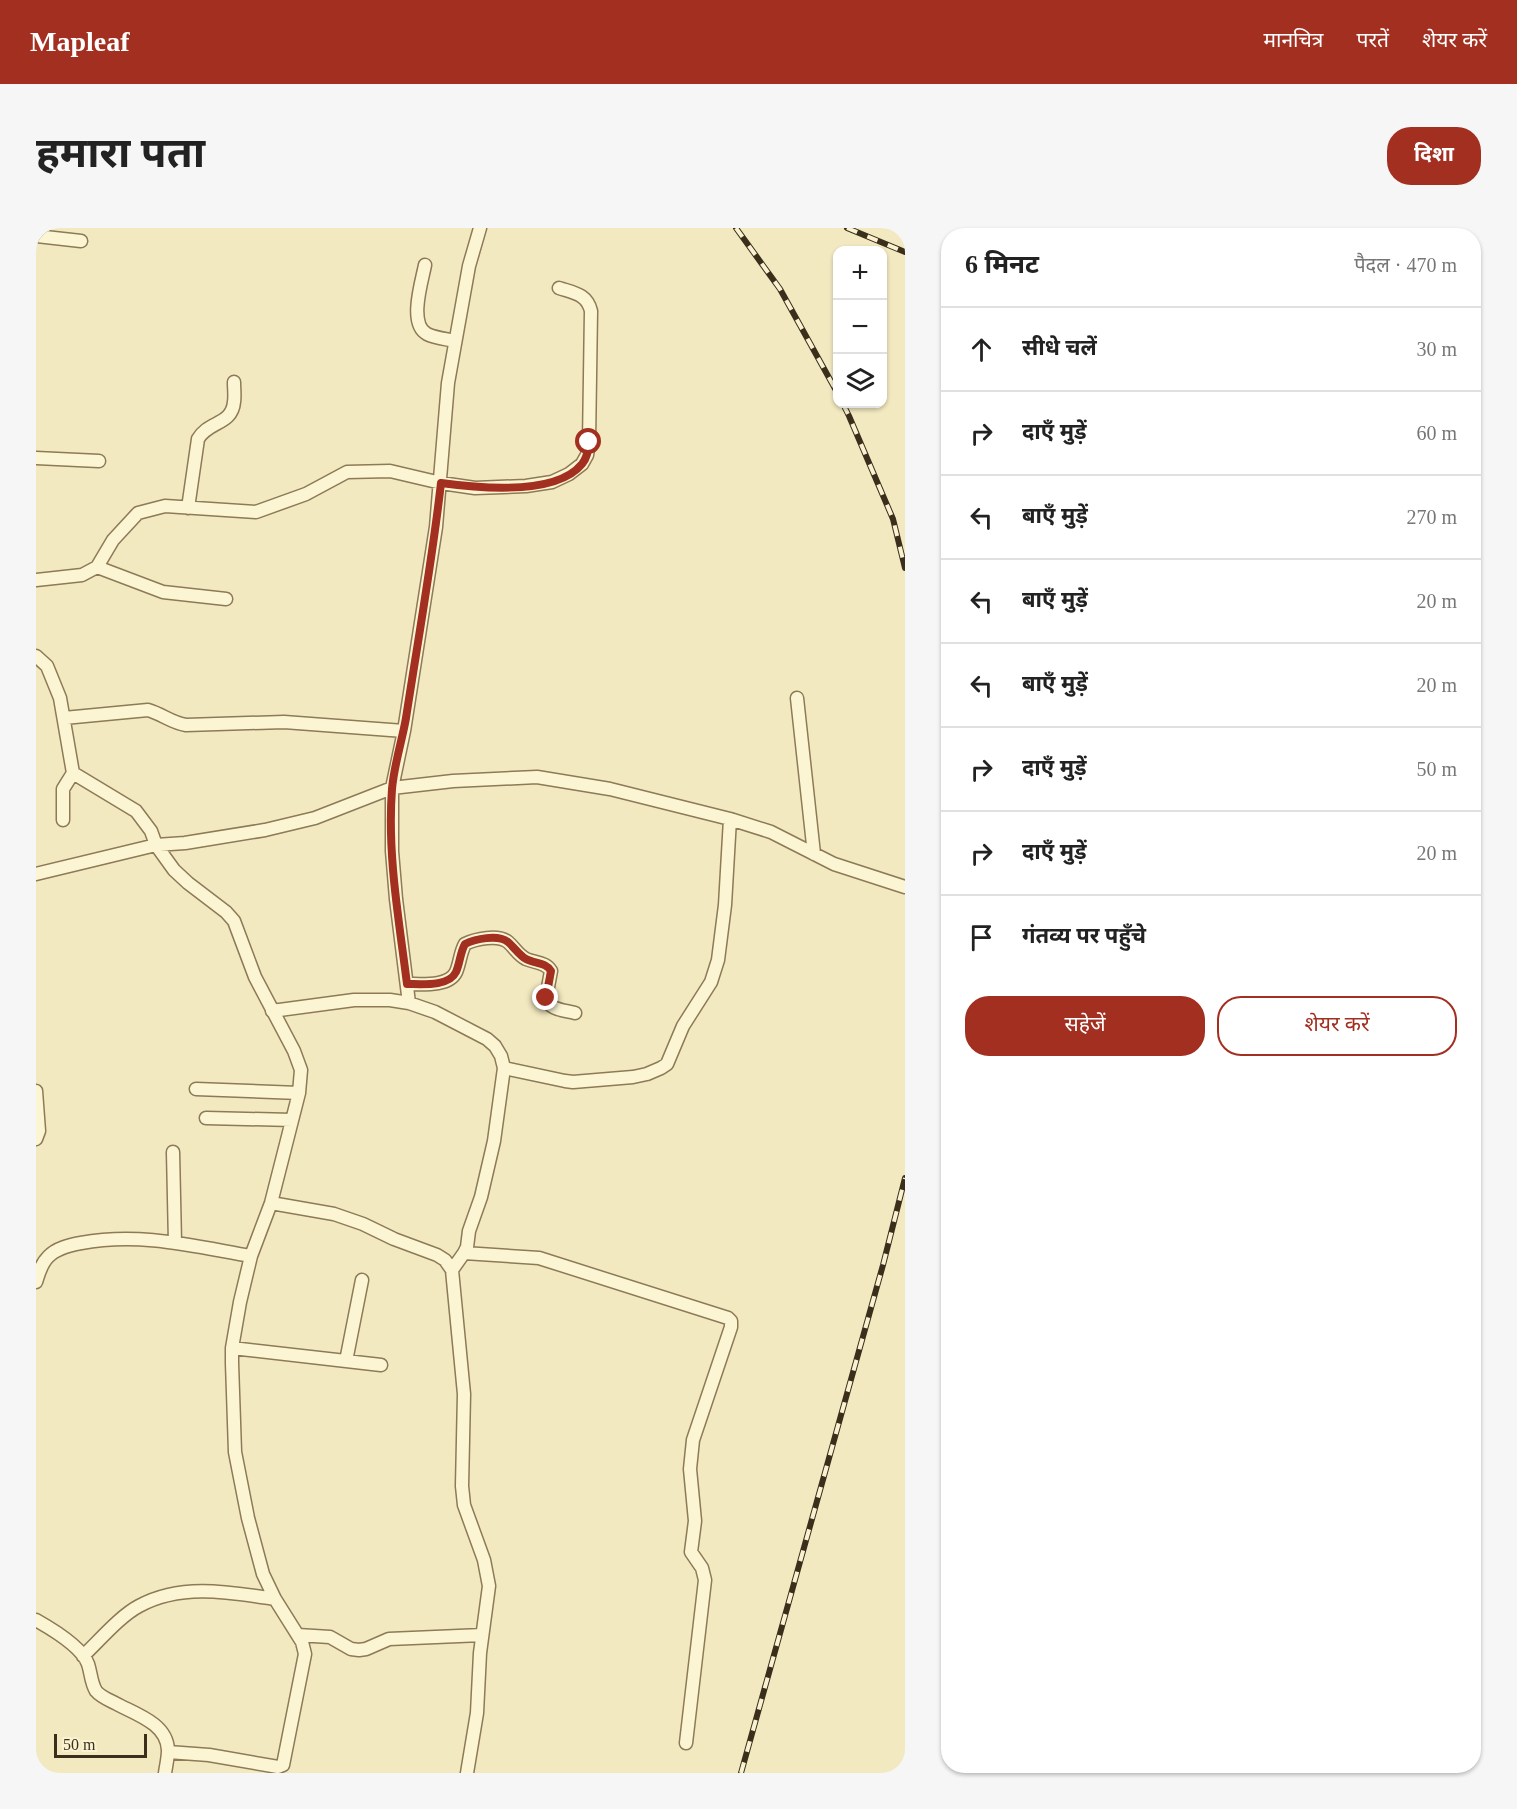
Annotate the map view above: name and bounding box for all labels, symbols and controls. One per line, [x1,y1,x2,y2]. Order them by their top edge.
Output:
text: Mapleaf [30,26,130,57]
text: मानचित्र [1263,28,1323,52]
text: परतें [1356,28,1389,52]
text: शेयर करें [1422,28,1487,52]
button: दिशा [1387,127,1481,185]
text: हमारा पता [36,130,205,176]
map controls [833,246,887,408]
button: + [833,246,887,300]
text: 6 मिनट [965,250,1039,279]
text: पैदल · 470 m [1354,254,1457,276]
button: − [833,300,887,354]
icon: ahead [965,333,998,366]
text: सीधे चलें [1022,335,1097,360]
text: 30 m [1416,338,1457,360]
button: layers [833,354,887,408]
icon: right [965,417,998,450]
text: दाएँ मुड़ें [1022,419,1087,444]
text: 60 m [1416,422,1457,444]
route start [575,428,601,454]
icon: left [965,501,998,534]
text: बाएँ मुड़ें [1022,503,1088,528]
text: 270 m [1406,506,1457,528]
icon: left [965,585,998,618]
text: बाएँ मुड़ें [1022,587,1088,612]
text: 20 m [1416,590,1457,612]
icon: left [965,669,998,702]
text: बाएँ मुड़ें [1022,671,1088,696]
text: 20 m [1416,674,1457,696]
icon: right [965,753,998,786]
text: दाएँ मुड़ें [1022,755,1087,780]
text: 50 m [1416,758,1457,780]
icon: right [965,837,998,870]
text: दाएँ मुड़ें [1022,839,1087,864]
text: 20 m [1416,842,1457,864]
icon: arrive [965,921,998,954]
text: गंतव्य पर पहुँचे [1022,923,1146,948]
route end [532,984,558,1010]
button: सहेजें [965,996,1205,1056]
button: शेयर करें [1217,996,1457,1056]
scale bar [54,1731,147,1758]
text: 50 m [63,1736,95,1753]

